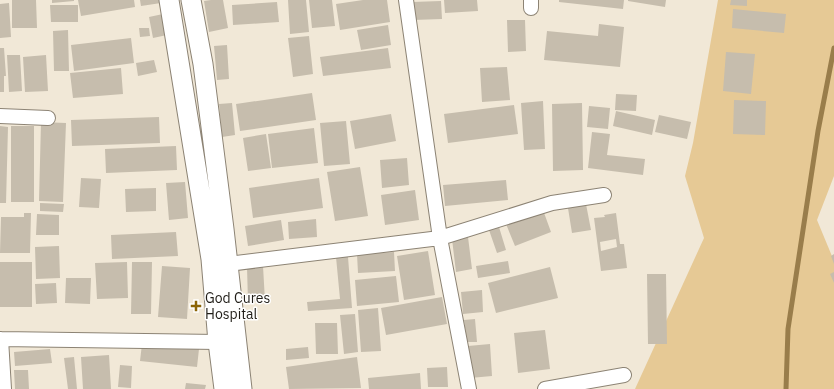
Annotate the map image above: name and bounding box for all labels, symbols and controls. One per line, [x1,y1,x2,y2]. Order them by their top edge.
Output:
place label: God Cures Hospital [205,289,270,323]
marker: God Cures Hospital [190,300,202,312]

